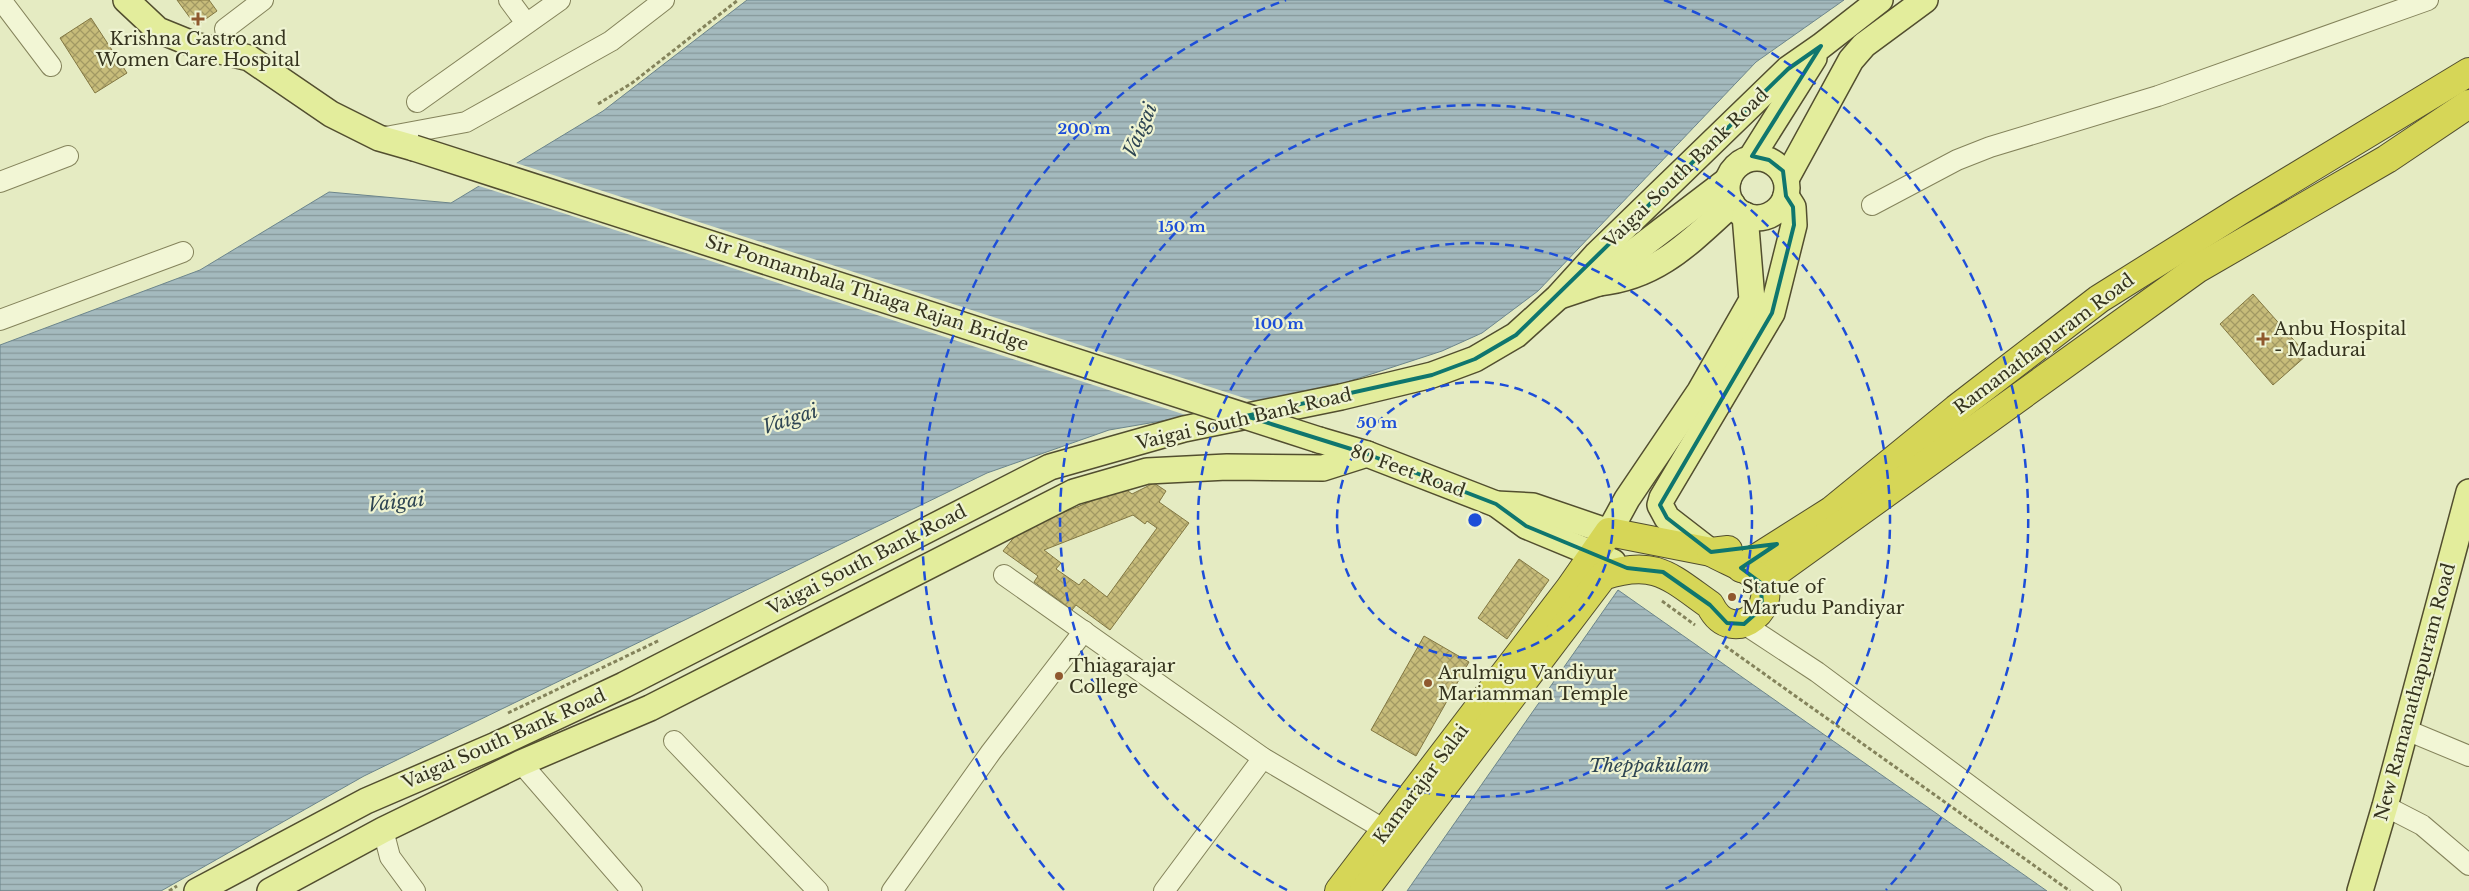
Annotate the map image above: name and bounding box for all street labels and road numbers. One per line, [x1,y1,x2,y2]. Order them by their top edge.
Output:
street label: Vaigai South Bank Road [1598,84,1773,253]
street label: Sir Ponnambala Thiaga Rajan Bridge [703,230,1031,356]
street label: Ramanathapuram Road [1949,269,2139,419]
street label: Vaigai South Bank Road [1133,383,1354,455]
street label: 80 Feet Road [1348,440,1468,502]
street label: Vaigai South Bank Road [763,500,970,620]
street label: New Ramanathapuram Road [2370,561,2460,823]
street label: Vaigai South Bank Road [398,684,609,794]
street label: Kamarajar Salai [1369,720,1473,848]

